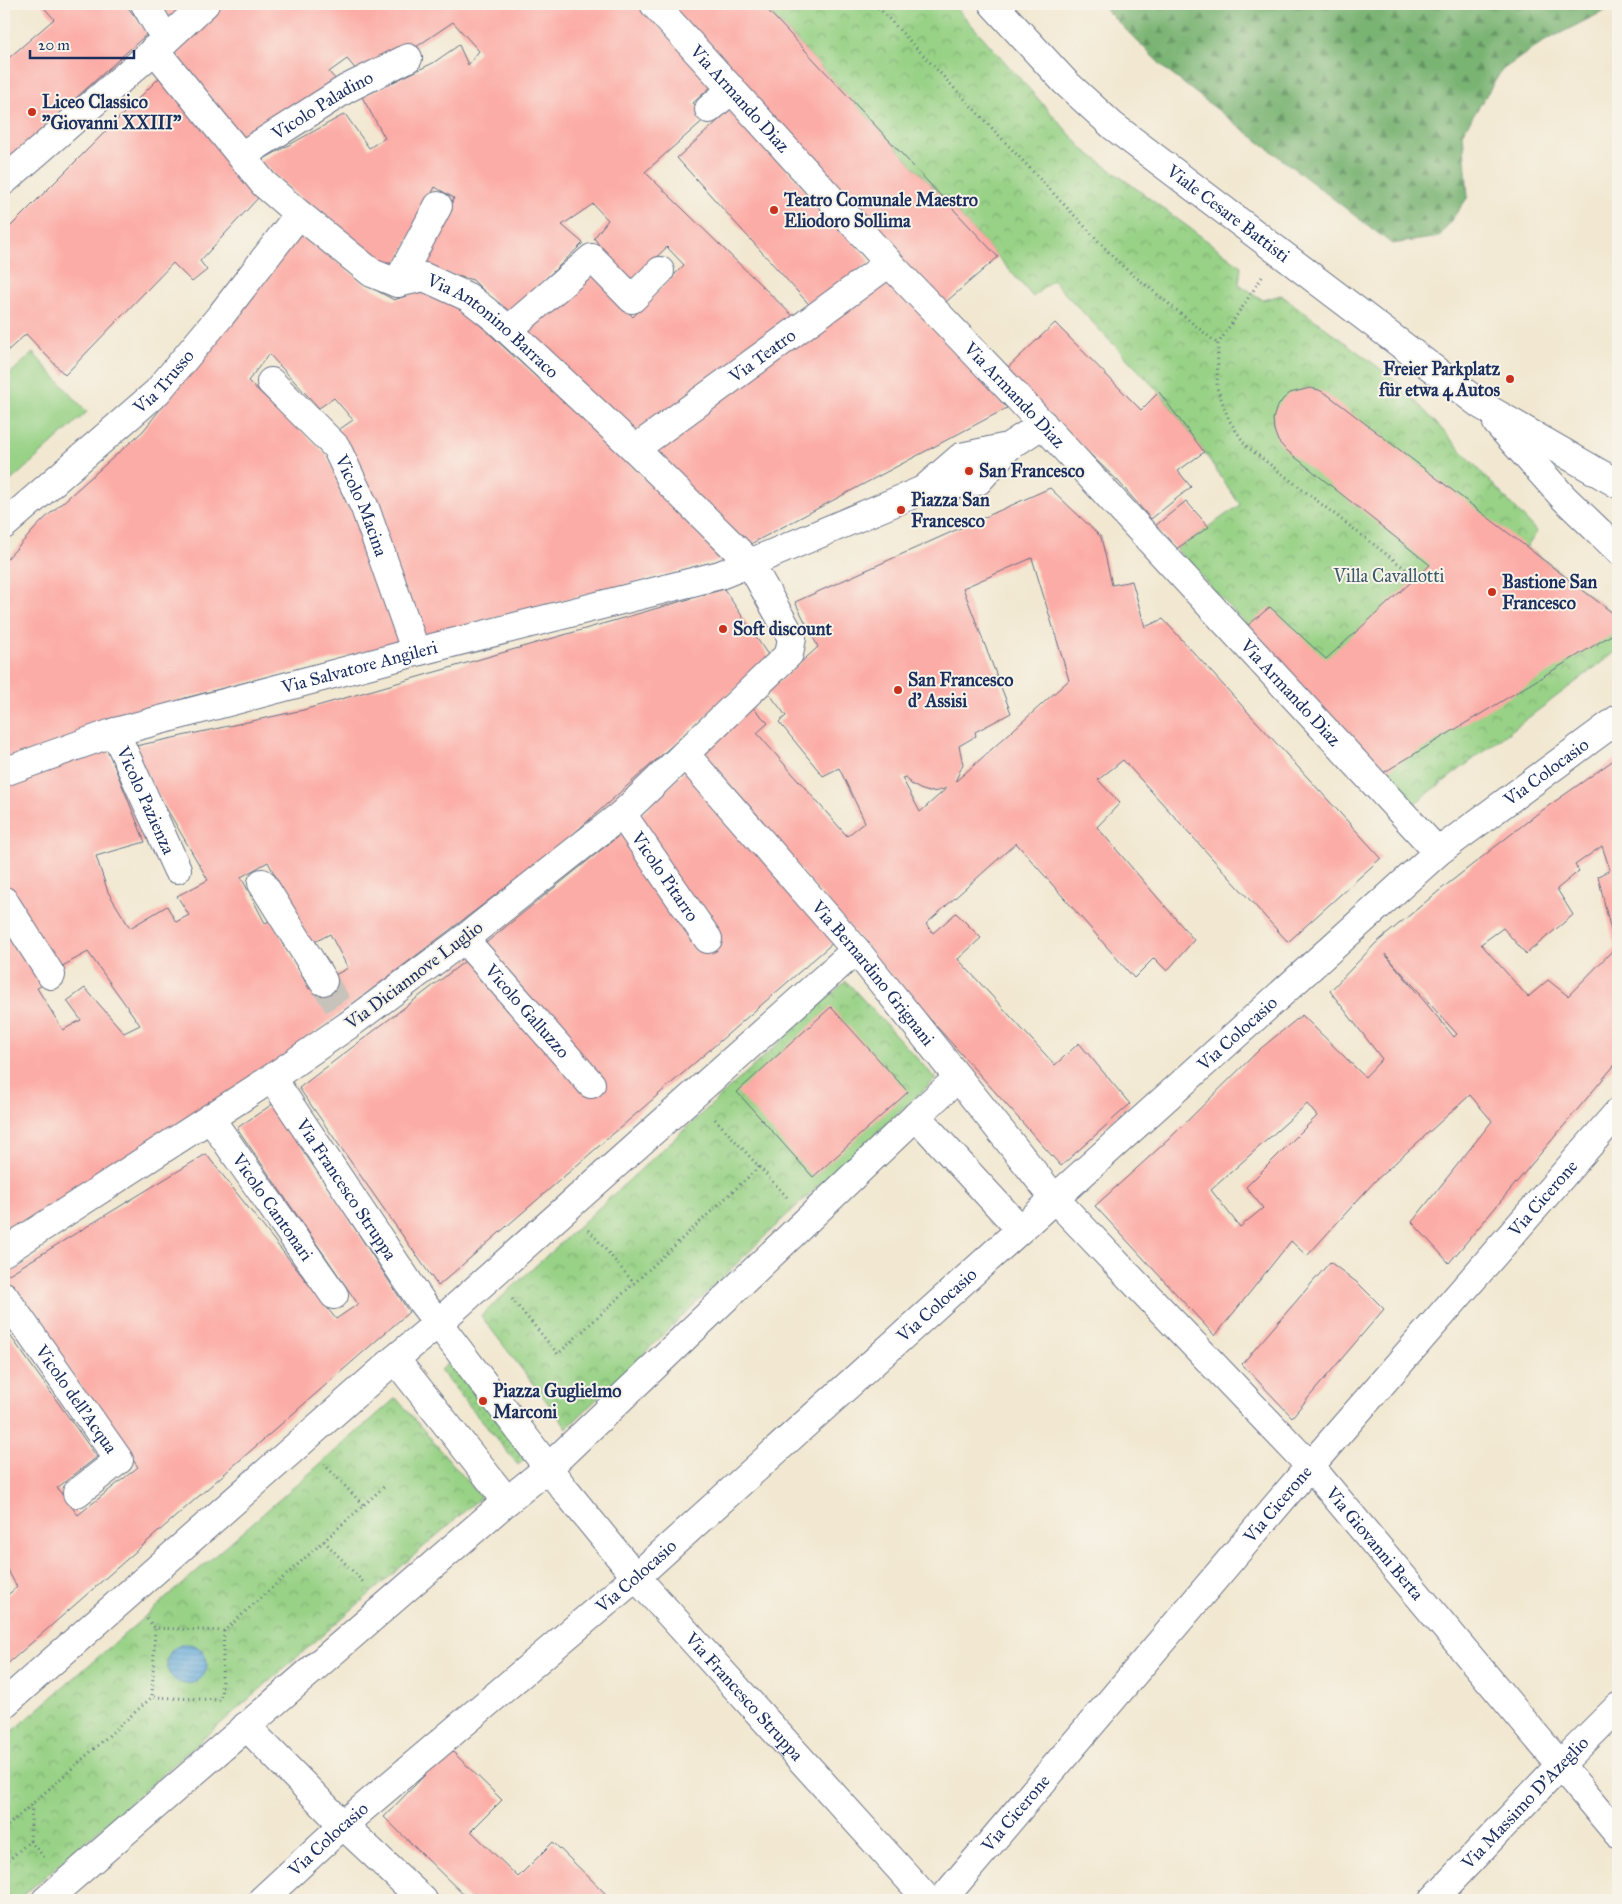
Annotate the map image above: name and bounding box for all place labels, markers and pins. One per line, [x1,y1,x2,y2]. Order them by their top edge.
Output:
place label: Liceo Classico "Giovanni XXIII" [42,91,182,134]
marker: Liceo Classico "Giovanni XXIII" [26,106,38,118]
place label: Teatro Comunale Maestro Eliodoro Sollima [783,189,978,232]
marker: Teatro Comunale Maestro Eliodoro Sollima [768,204,780,216]
place label: Freier Parkplatz für etwa 4 Autos [1378,358,1501,402]
marker: Freier Parkplatz für etwa 4 Autos [1504,373,1516,385]
place label: San Francesco [979,460,1084,482]
marker: San Francesco [963,465,975,477]
place label: Piazza San Francesco [911,489,990,532]
marker: Piazza San Francesco [895,504,907,516]
place label: Bastione San Francesco [1502,571,1598,614]
marker: Bastione San Francesco [1486,586,1498,598]
place label: Soft discount [733,618,832,640]
marker: Soft discount [717,623,729,635]
place label: San Francesco d' Assisi [908,669,1013,712]
marker: San Francesco d' Assisi [892,684,904,696]
place label: Piazza Guglielmo Marconi [493,1380,622,1423]
marker: Piazza Guglielmo Marconi [477,1395,489,1407]

